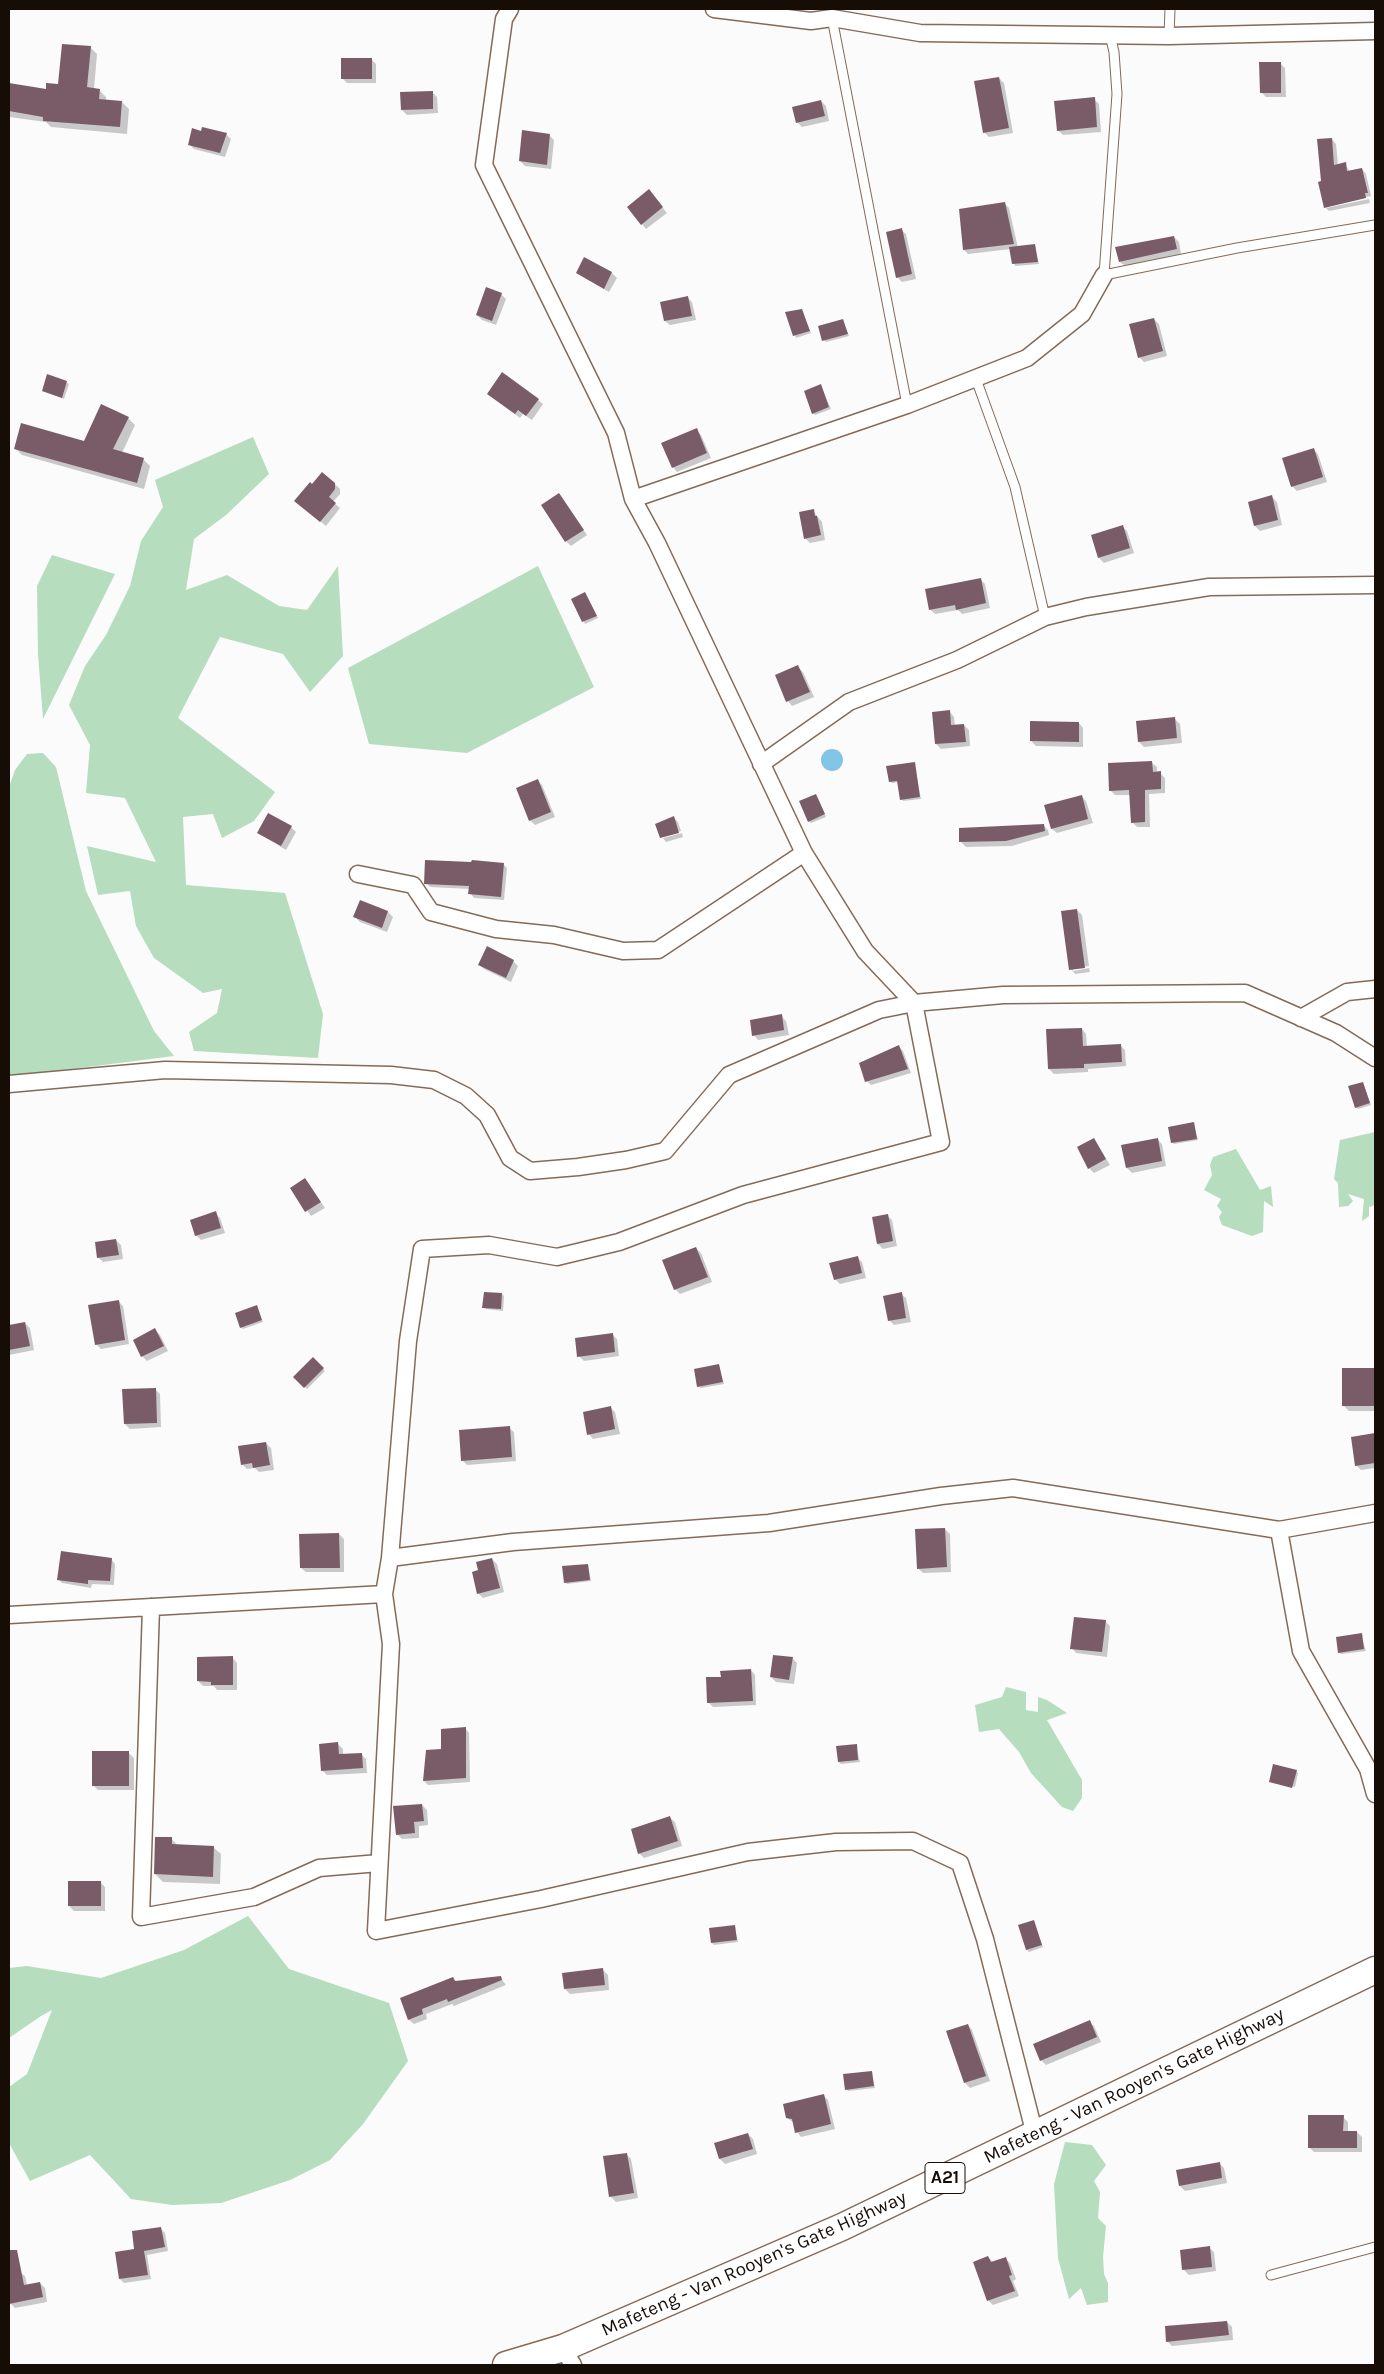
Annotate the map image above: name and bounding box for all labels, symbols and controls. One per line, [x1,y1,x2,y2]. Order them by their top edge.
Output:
street label: Mafeteng - Van Rooyen's Gate Highway [980,2003,1288,2169]
road number: A21 [925,2162,965,2194]
street label: Mafeteng - Van Rooyen's Gate Highway [598,2186,910,2342]

